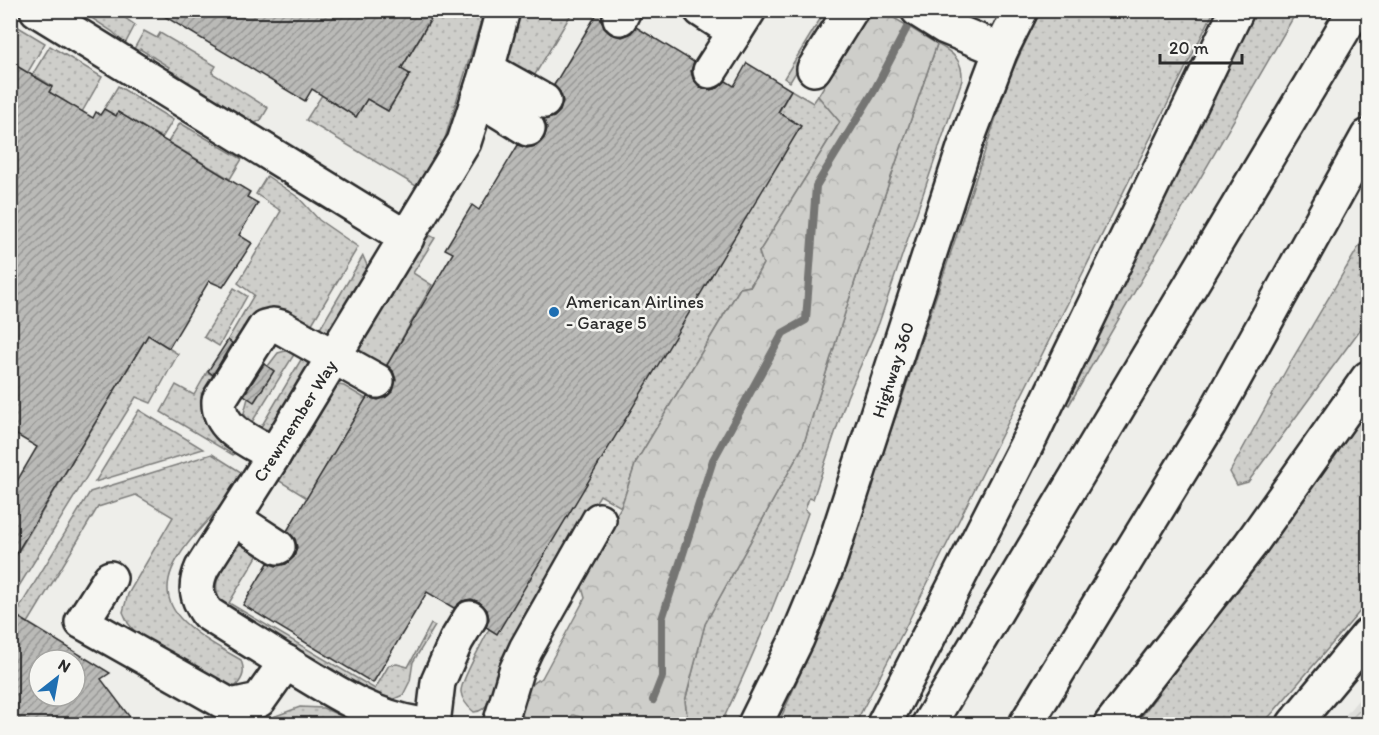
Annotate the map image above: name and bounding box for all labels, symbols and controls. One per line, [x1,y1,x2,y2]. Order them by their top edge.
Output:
scale bar [1160,27,1242,65]
text: 20 m [1169,37,1209,59]
place label: American Airlines - Garage 5 [566,291,704,334]
marker: American Airlines - Garage 5 [547,305,561,319]
street label: Highway 360 [867,319,919,421]
street label: Crewmember Way [249,355,342,486]
north arrow [27,648,87,708]
text: N [55,655,74,676]

